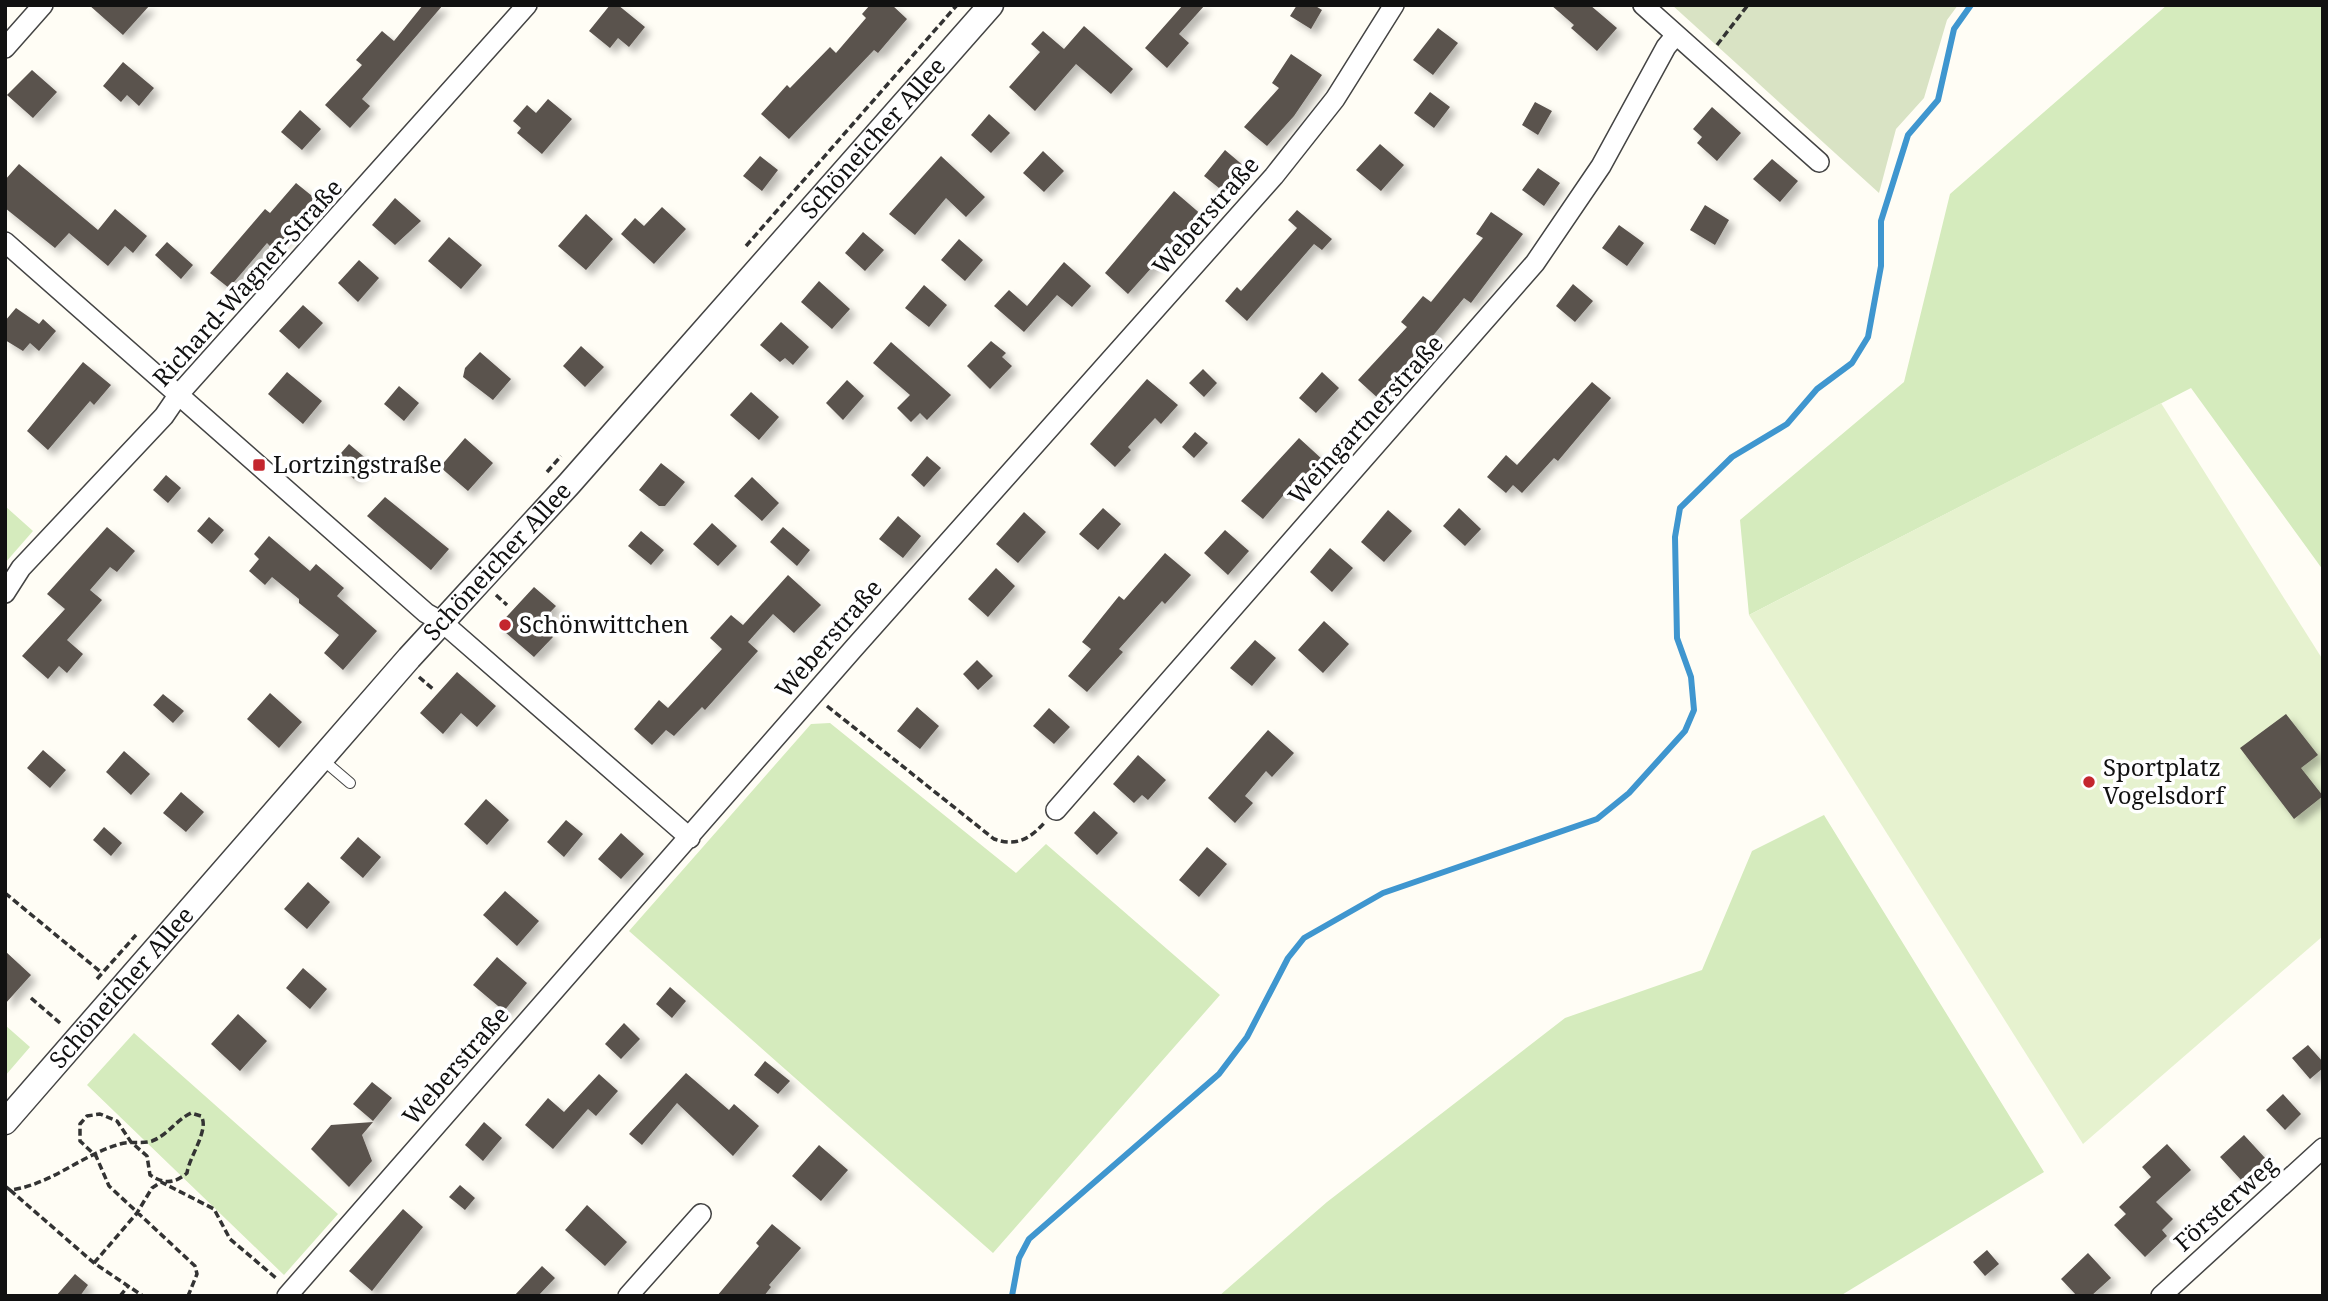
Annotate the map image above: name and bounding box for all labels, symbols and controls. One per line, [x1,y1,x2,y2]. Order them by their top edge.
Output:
street label: Schöneicher Allee [792,50,952,225]
street label: Weberstraße [1144,149,1266,281]
street label: Richard-Wagner-Straße [145,171,349,393]
street label: Weingartnerstraße [1280,327,1450,511]
place label: Lortzingstraße [273,447,442,480]
marker: Lortzingstraße [251,457,267,473]
street label: Schöneicher Allee [415,474,578,647]
street label: Weberstraße [767,572,889,704]
place label: Schönwittchen [519,607,689,640]
marker: Schönwittchen [497,617,513,633]
place label: Sportplatz Vogelsdorf [2103,750,2227,811]
marker: Sportplatz Vogelsdorf [2081,774,2097,790]
street label: Schöneicher Allee [41,899,201,1075]
street label: Weberstraße [394,999,516,1131]
street label: Försterweg [2166,1148,2284,1258]

